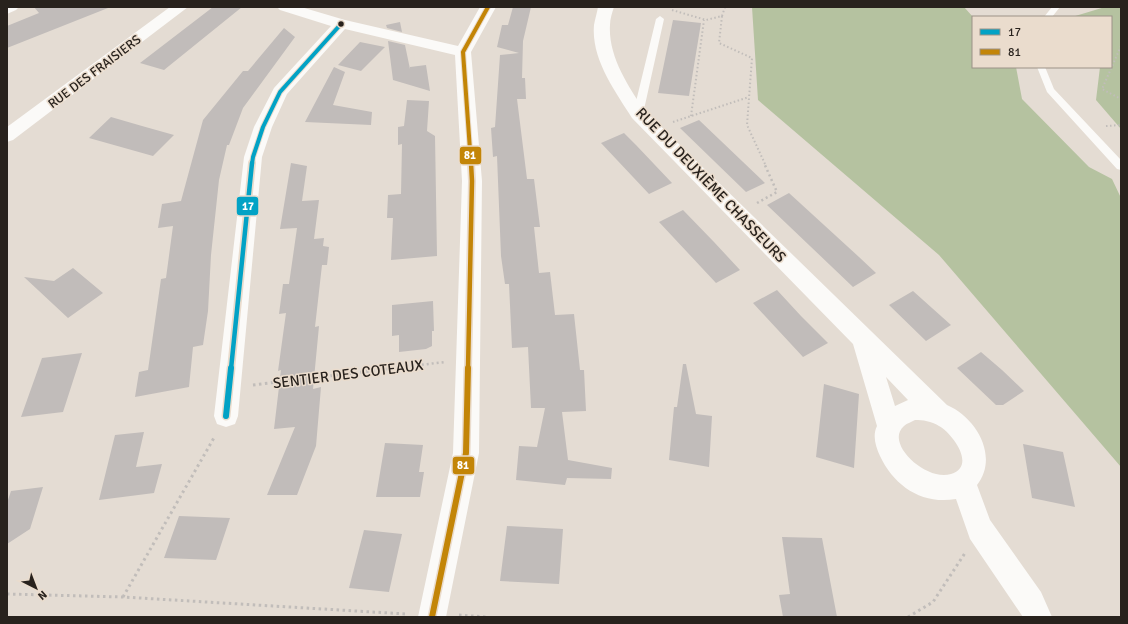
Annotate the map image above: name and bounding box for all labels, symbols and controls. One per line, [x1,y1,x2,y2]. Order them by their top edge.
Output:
legend [972,16,1112,68]
unlabelled marker [336,19,346,29]
text: 17 [1008,25,1021,40]
street label: RUE DES FRAISIERS [45,32,144,112]
text: 81 [1008,45,1021,60]
street label: RUE DU DEUXIÈME CHASSEURS [632,103,791,266]
line badge: 81 [459,146,482,165]
text: 81 [464,149,476,162]
line badge: 17 [236,196,259,216]
text: 17 [242,200,254,213]
street label: SENTIER DES COTEAUX [272,356,424,392]
line badge: 81 [452,456,475,475]
text: 81 [457,459,469,472]
north arrow [16,568,56,608]
text: N [35,588,50,602]

